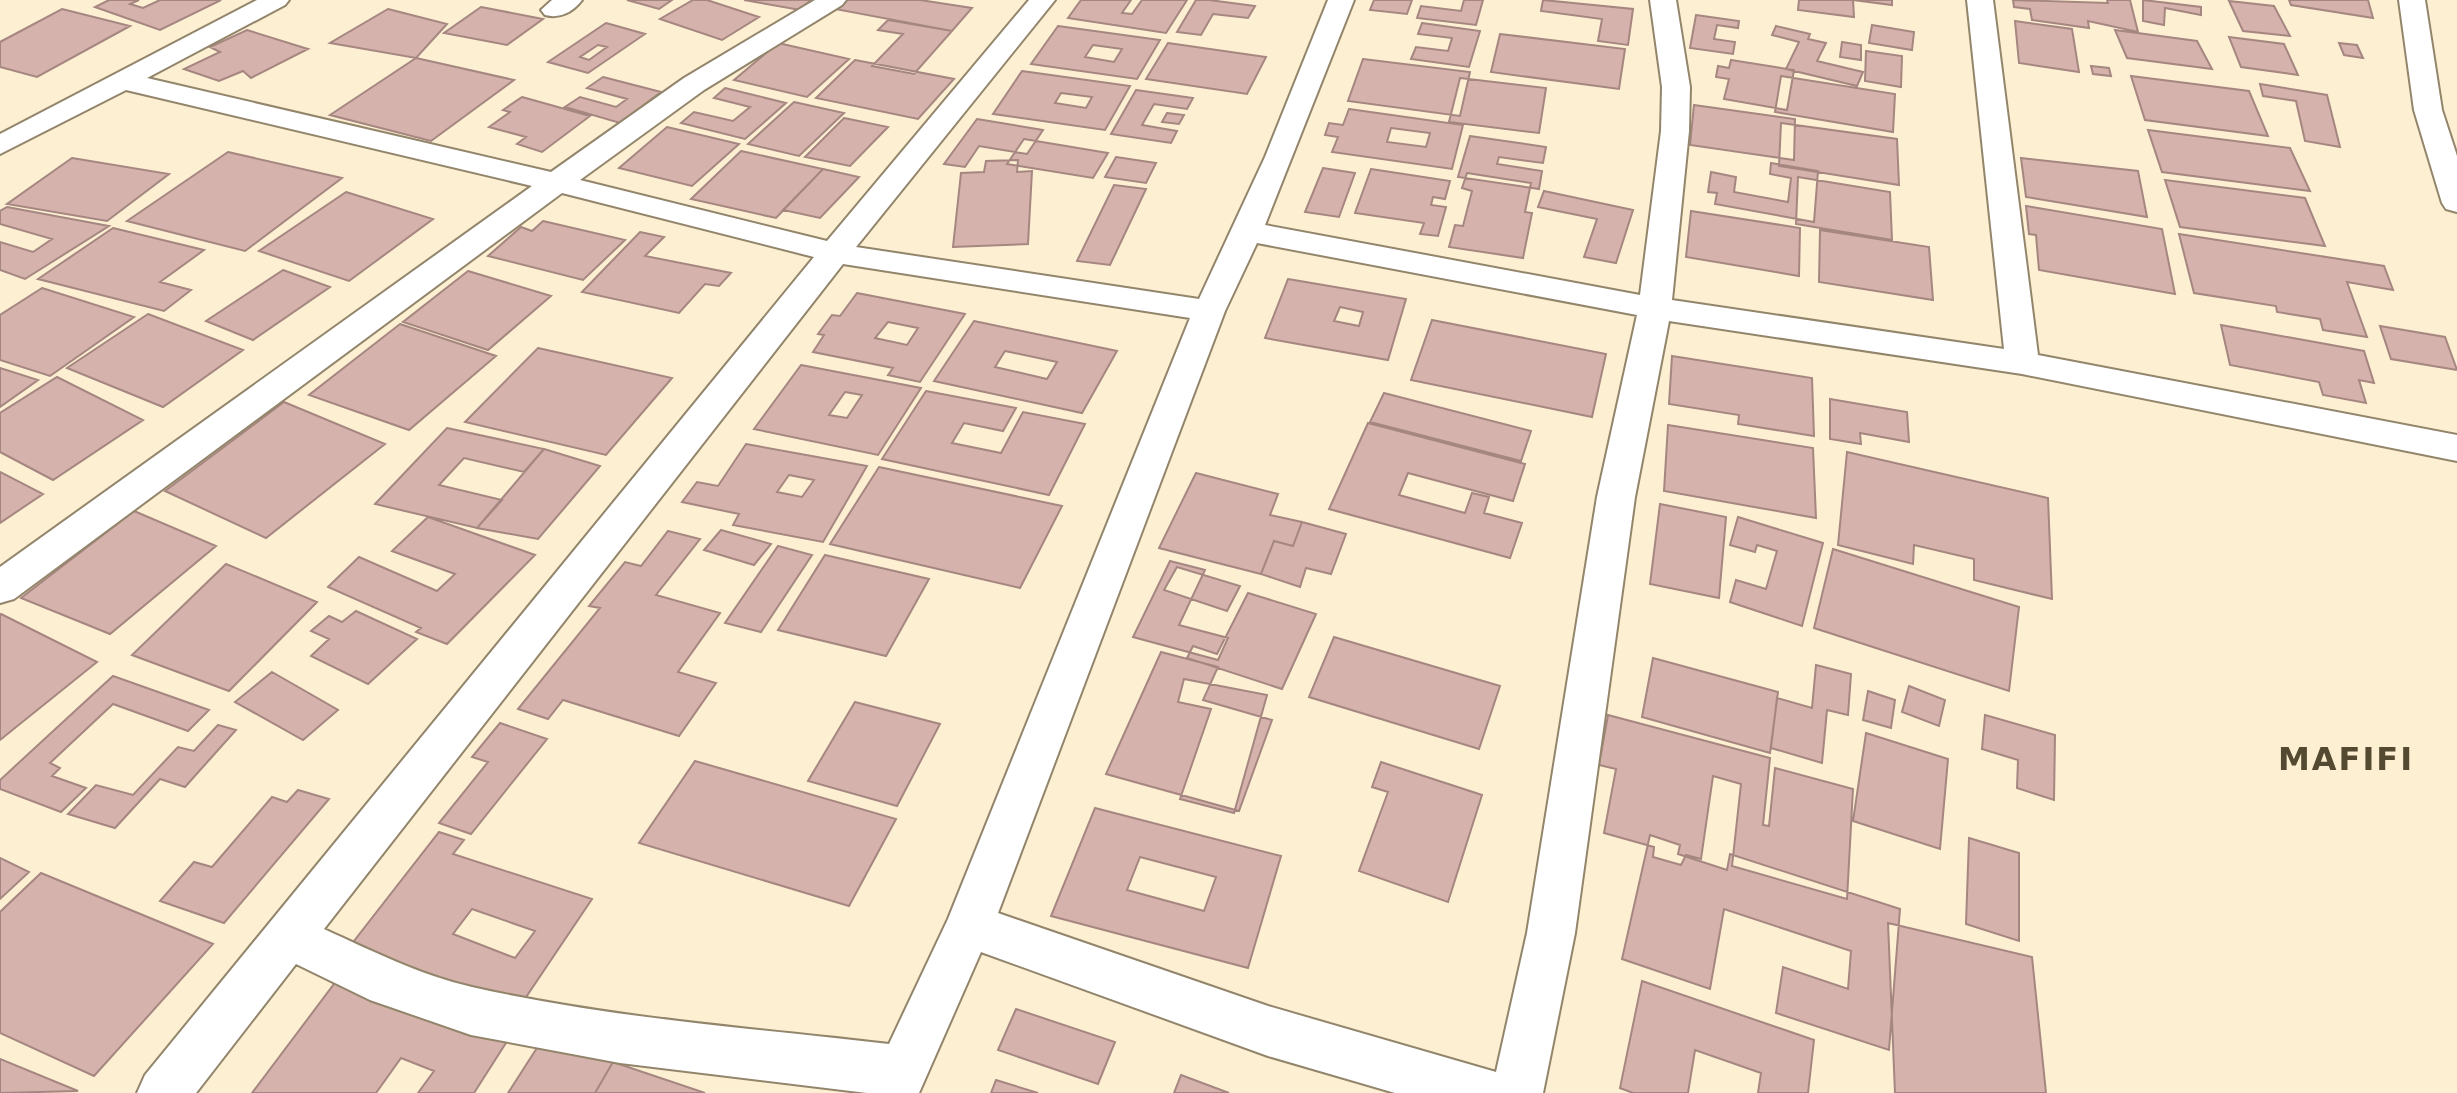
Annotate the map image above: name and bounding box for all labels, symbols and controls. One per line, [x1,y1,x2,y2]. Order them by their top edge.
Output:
district label: MAFIFI [2278,740,2414,778]

